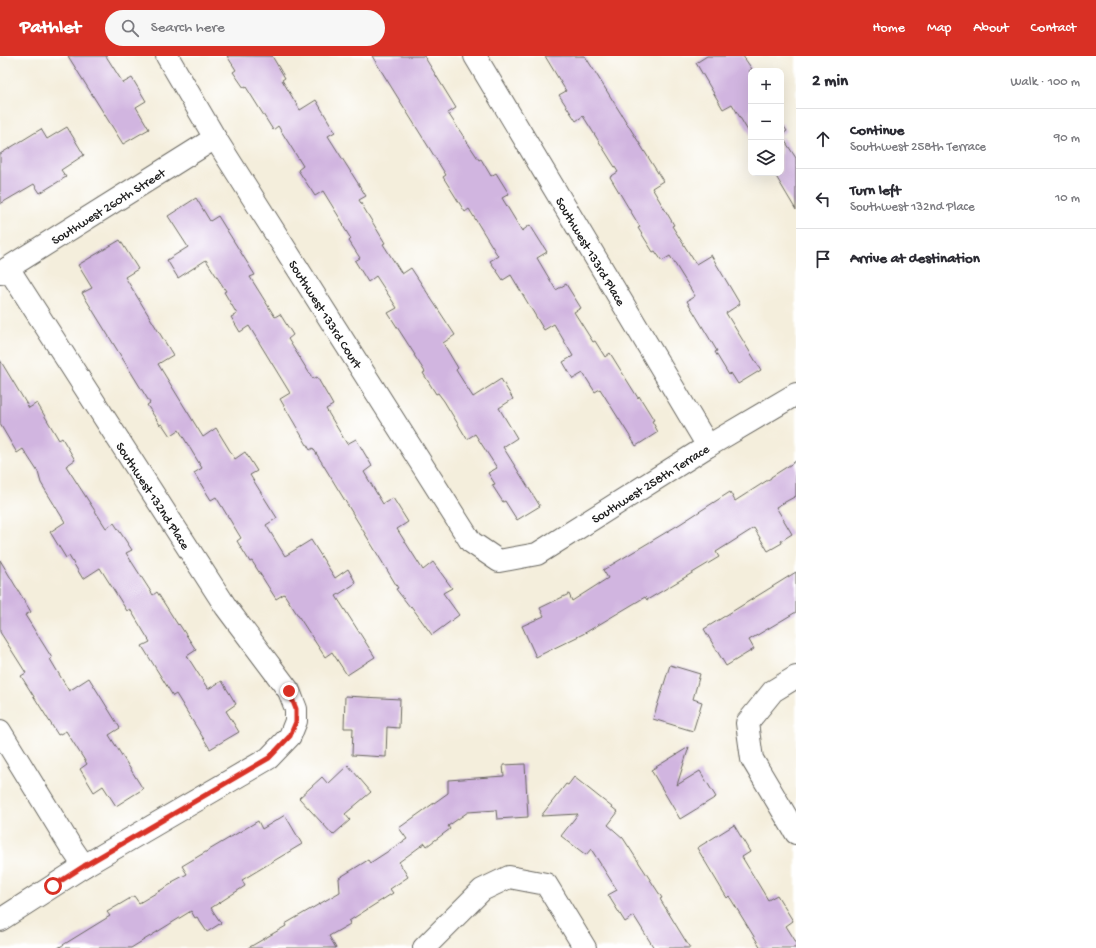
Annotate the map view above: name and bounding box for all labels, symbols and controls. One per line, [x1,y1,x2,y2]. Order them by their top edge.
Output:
search box [105,10,385,46]
text: Pathlet [20,17,81,40]
icon: search [119,17,141,39]
text: Search here [151,19,225,37]
text: Home [873,20,905,37]
text: Map [927,20,951,37]
text: About [973,20,1009,37]
text: Contact [1031,20,1076,37]
map controls [748,68,784,176]
button: + [748,68,784,104]
text: 2 min [812,72,848,92]
text: Walk · 100 m [1011,75,1080,90]
button: − [748,104,784,140]
text: Continue [850,122,904,140]
icon: ahead [812,128,834,150]
text: 90 m [1054,131,1080,146]
button: layers [748,140,784,176]
text: Southwest 258th Terrace [850,140,986,155]
street label: Southwest 260th Street [49,165,170,249]
text: Turn left [850,182,901,200]
icon: left [812,188,834,210]
text: 10 m [1055,191,1080,206]
street label: Southwest 133rd Place [551,195,628,309]
text: Southwest 132nd Place [850,200,975,215]
icon: arrive [812,248,834,270]
text: Arrive at destination [850,250,980,268]
street label: Southwest 133rd Court [284,258,365,373]
street label: Southwest 132nd Place [112,440,192,553]
street label: Southwest 258th Terrace [589,442,713,528]
route end [280,682,298,700]
route start [44,877,62,895]

